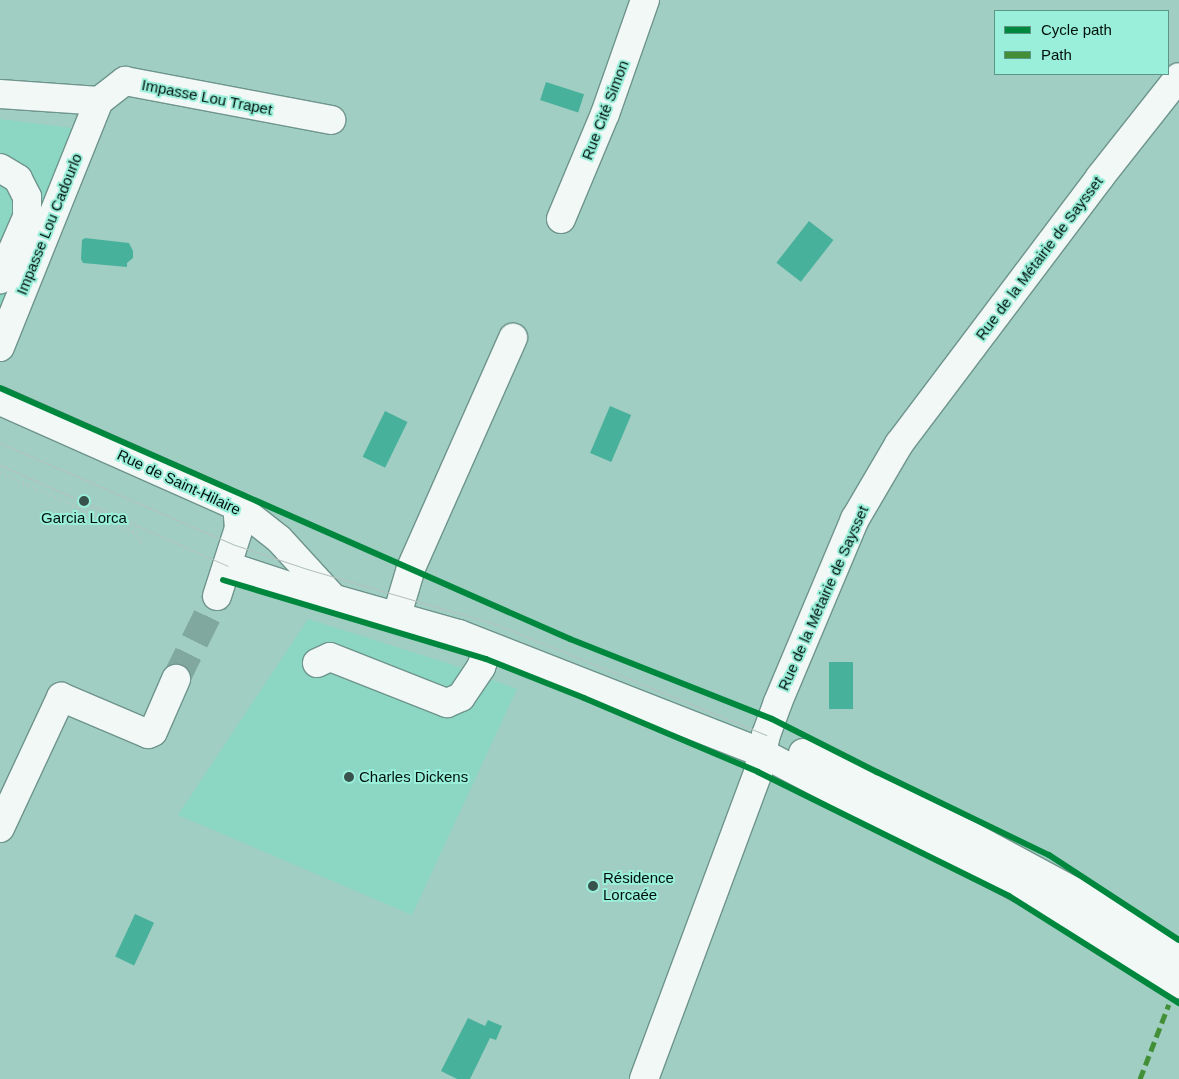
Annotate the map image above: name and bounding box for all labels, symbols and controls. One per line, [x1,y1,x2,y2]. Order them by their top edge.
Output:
legend [994,10,1169,75]
text: Cycle path [1041,21,1112,38]
text: Path [1041,46,1072,63]
street label: Rue Cité Simon [578,58,632,162]
street label: Impasse Lou Trapet [140,75,274,119]
street label: Impasse Lou Cadourlo [12,151,86,297]
street label: Rue de la Métairie de Saysset [972,173,1106,343]
street label: Rue de Saint-Hilaire [114,445,244,519]
marker: Garcia Lorca [78,495,90,507]
street label: Rue de la Métairie de Saysset [774,503,872,693]
place label: Garcia Lorca [41,509,127,527]
place label: Charles Dickens [359,768,468,786]
marker: Charles Dickens [343,771,355,783]
place label: Résidence Lorcaée [603,868,674,903]
marker: Résidence Lorcaée [587,880,599,892]

